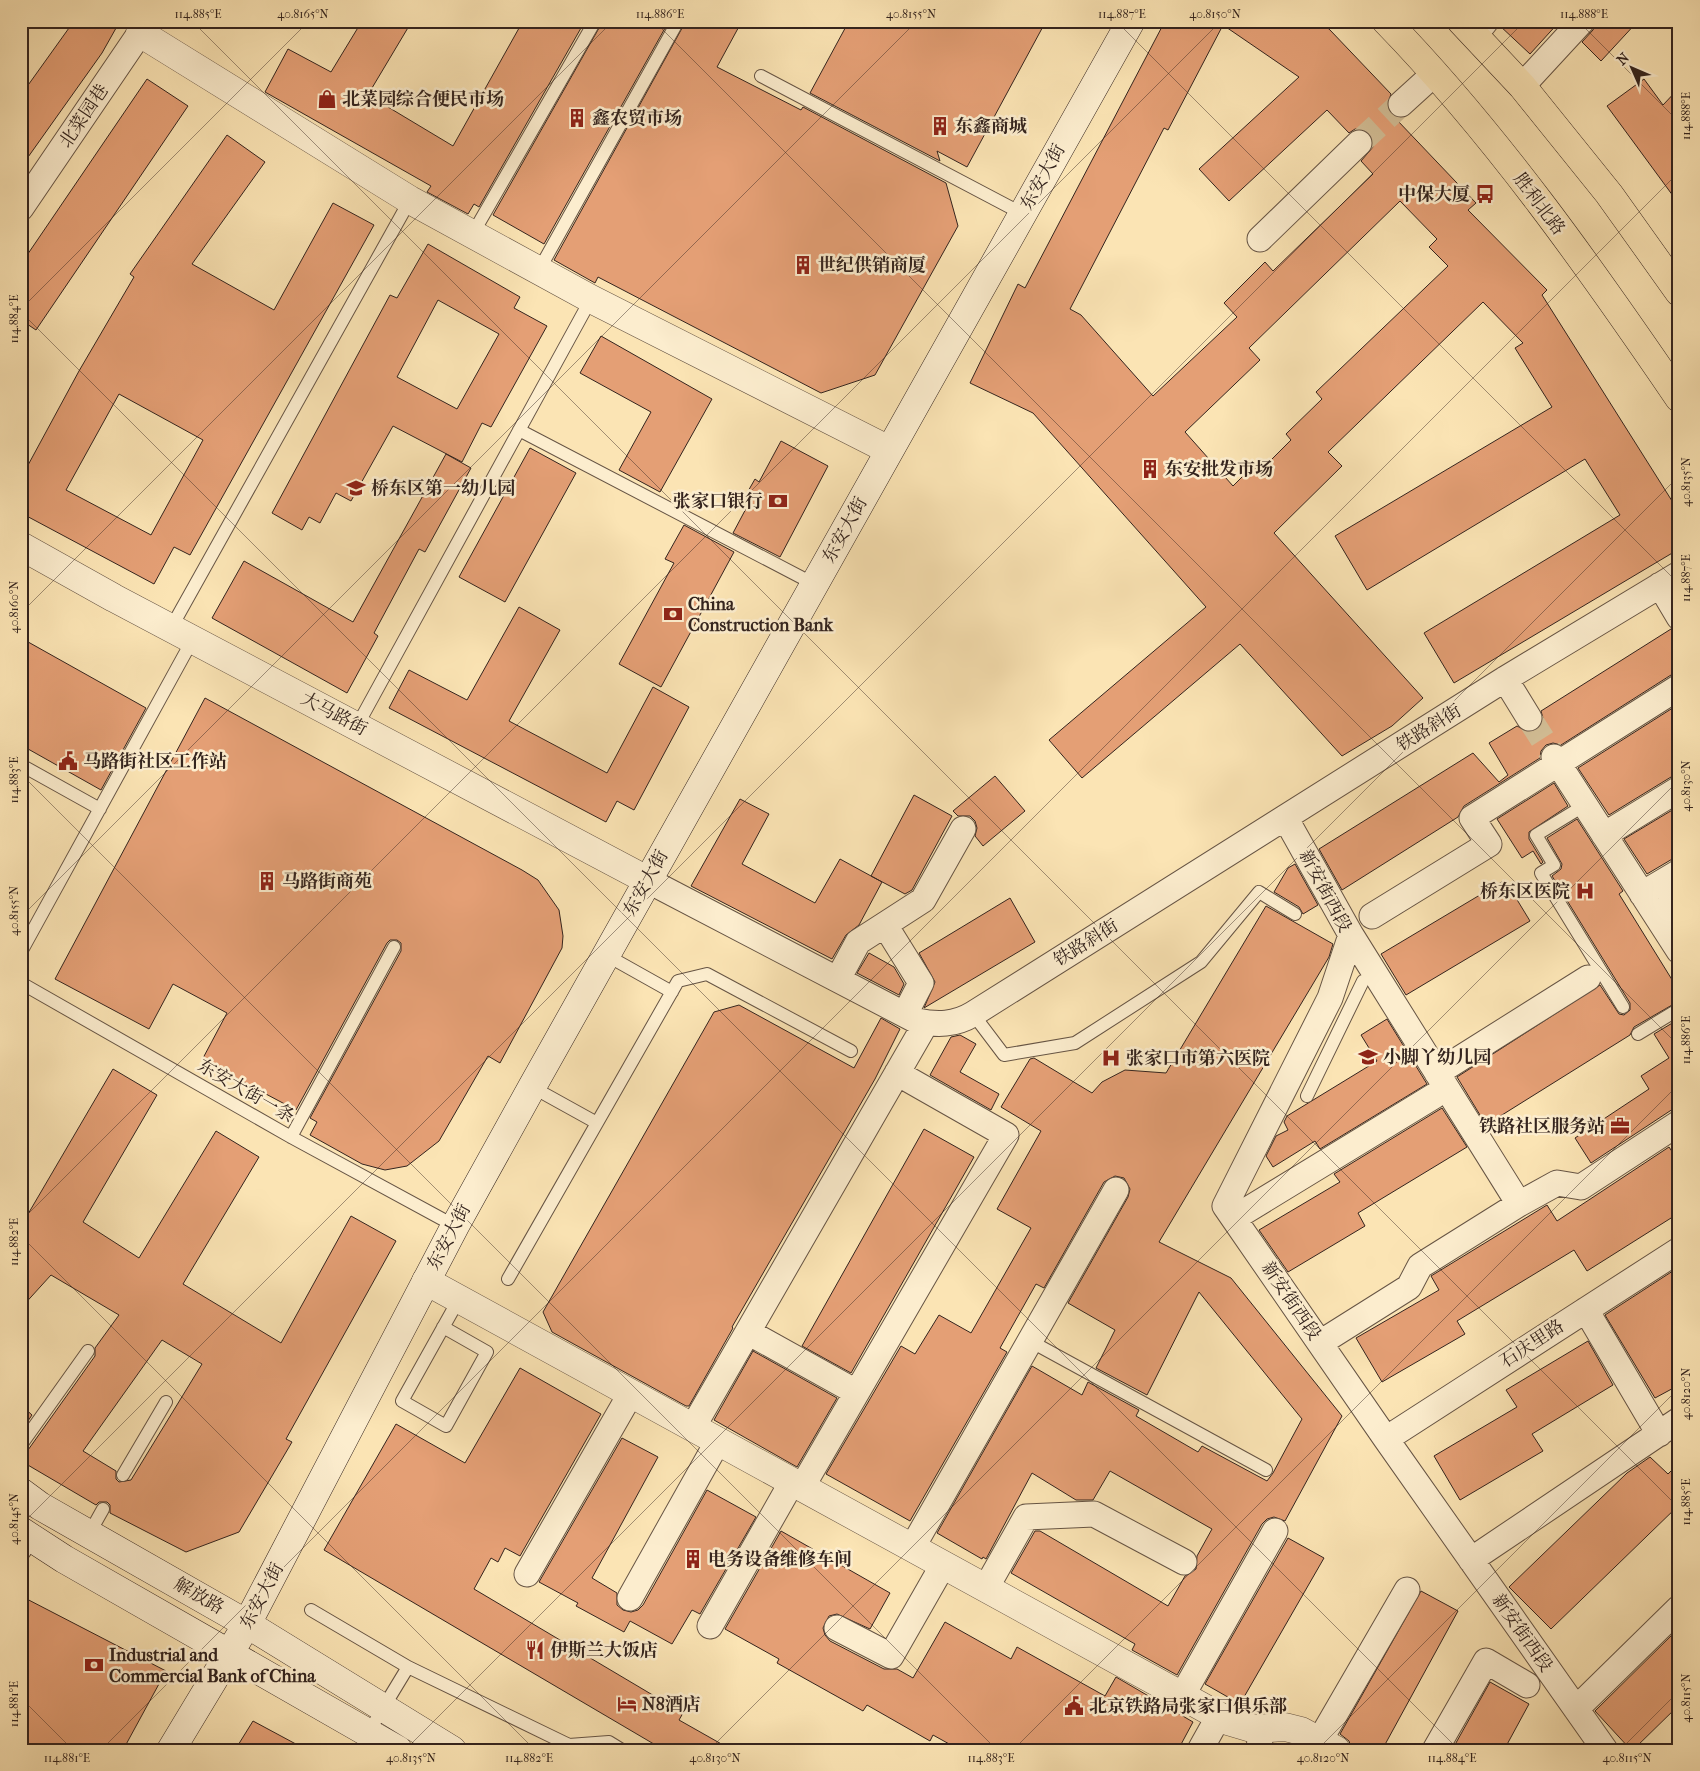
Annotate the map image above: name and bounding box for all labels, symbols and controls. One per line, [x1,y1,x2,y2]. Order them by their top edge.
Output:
text: 114.885°E [174,7,222,21]
text: 40.8165°N [277,7,329,21]
text: 114.886°E [636,7,684,21]
text: 40.8155°N [886,7,936,21]
text: 114.887°E [1098,7,1146,21]
text: 40.8150°N [1189,7,1241,21]
text: 114.888°E [1560,7,1608,21]
north arrow [1608,42,1658,92]
text: N [1613,49,1633,69]
street label: 北菜园巷 [55,80,113,152]
shop icon: 北菜园综合便民市场 [316,88,338,110]
place label: 北菜园综合便民市场 [342,89,504,110]
text: 114.888°E [1679,92,1693,140]
building icon: 鑫农贸市场 [566,107,588,129]
place label: 鑫农贸市场 [592,108,682,129]
building icon: 东鑫商城 [929,115,951,137]
place label: 东鑫商城 [955,116,1027,137]
street label: 东安大街 [1016,140,1070,214]
street label: 胜利北路 [1509,169,1569,239]
bus stop icon: 中保大厦 [1474,183,1496,205]
place label: 中保大厦 [1398,184,1470,205]
building icon: 世纪供销商厦 [792,254,814,276]
place label: 世纪供销商厦 [818,255,926,276]
text: 114.884°E [7,294,21,344]
text: 40.8135°N [1679,457,1693,507]
building icon: 东安批发市场 [1139,458,1161,480]
place label: 东安批发市场 [1165,459,1273,480]
school or university icon: 桥东区第一幼儿园 [345,477,367,499]
place label: 桥东区第一幼儿园 [371,478,515,499]
bank icon: 张家口银行 [767,490,789,512]
place label: 张家口银行 [673,491,763,512]
street label: 东安大街 [818,493,872,567]
text: 114.887°E [1679,554,1693,602]
text: 40.8160°N [7,581,21,633]
place label: China Construction Bank [688,594,834,636]
bank icon: China Construction Bank [662,603,684,625]
street label: 大马路街 [297,688,371,740]
street label: 铁路斜街 [1393,700,1465,756]
public building icon: 马路街社区工作站 [57,750,79,772]
place label: 马路街社区工作站 [83,751,227,772]
text: 114.883°E [7,757,21,803]
text: 40.8130°N [1679,760,1693,812]
street label: 东安大街 [619,846,673,920]
street label: 新安街西段 [1295,846,1355,936]
building icon: 马路街商苑 [256,870,278,892]
place label: 马路街商苑 [282,871,372,892]
hospital icon: 桥东区医院 [1574,880,1596,902]
place label: 桥东区医院 [1480,881,1570,902]
text: 40.8155°N [7,886,21,936]
street label: 铁路斜街 [1050,915,1122,971]
text: 114.886°E [1679,1016,1693,1064]
school or university icon: 小脚丫幼儿园 [1357,1046,1379,1068]
hospital icon: 张家口市第六医院 [1100,1047,1122,1069]
place label: 小脚丫幼儿园 [1383,1047,1491,1068]
place label: 张家口市第六医院 [1126,1048,1270,1069]
street label: 东安大街一条 [194,1055,298,1127]
office icon: 铁路社区服务站 [1609,1115,1631,1137]
place label: 铁路社区服务站 [1479,1116,1605,1137]
street label: 东安大街 [423,1200,475,1274]
text: 114.882°E [7,1218,21,1266]
street label: 新安街西段 [1257,1258,1325,1344]
street label: 石庆里路 [1496,1316,1568,1372]
text: 40.8120°N [1679,1368,1693,1420]
text: 114.885°E [1679,1478,1693,1526]
text: 40.8145°N [7,1493,21,1545]
building icon: 电务设备维修车间 [682,1548,704,1570]
place label: 电务设备维修车间 [708,1549,852,1570]
street label: 东安大街 [236,1559,288,1633]
street label: 解放路 [170,1573,228,1619]
street label: 新安街西段 [1488,1590,1556,1676]
restaurant icon: 伊斯兰大饭店 [524,1639,546,1661]
place label: 伊斯兰大饭店 [550,1640,658,1661]
place label: Industrial and Commercial Bank of China [109,1645,316,1687]
bank icon: Industrial and Commercial Bank of China [83,1654,105,1676]
text: 40.8115°N [1679,1673,1693,1723]
text: 114.881°E [7,1681,21,1727]
hotel icon: N8酒店 [616,1693,638,1715]
place label: N8酒店 [642,1694,701,1715]
public building icon: 北京铁路局张家口俱乐部 [1063,1695,1085,1717]
place label: 北京铁路局张家口俱乐部 [1089,1696,1287,1717]
text: 114.881°E [44,1751,90,1765]
text: 40.8135°N [386,1751,436,1765]
text: 114.882°E [505,1751,553,1765]
text: 40.8130°N [689,1751,741,1765]
text: 114.883°E [968,1751,1014,1765]
text: 40.8120°N [1297,1751,1349,1765]
text: 114.884°E [1427,1751,1477,1765]
text: 40.8115°N [1602,1751,1652,1765]

